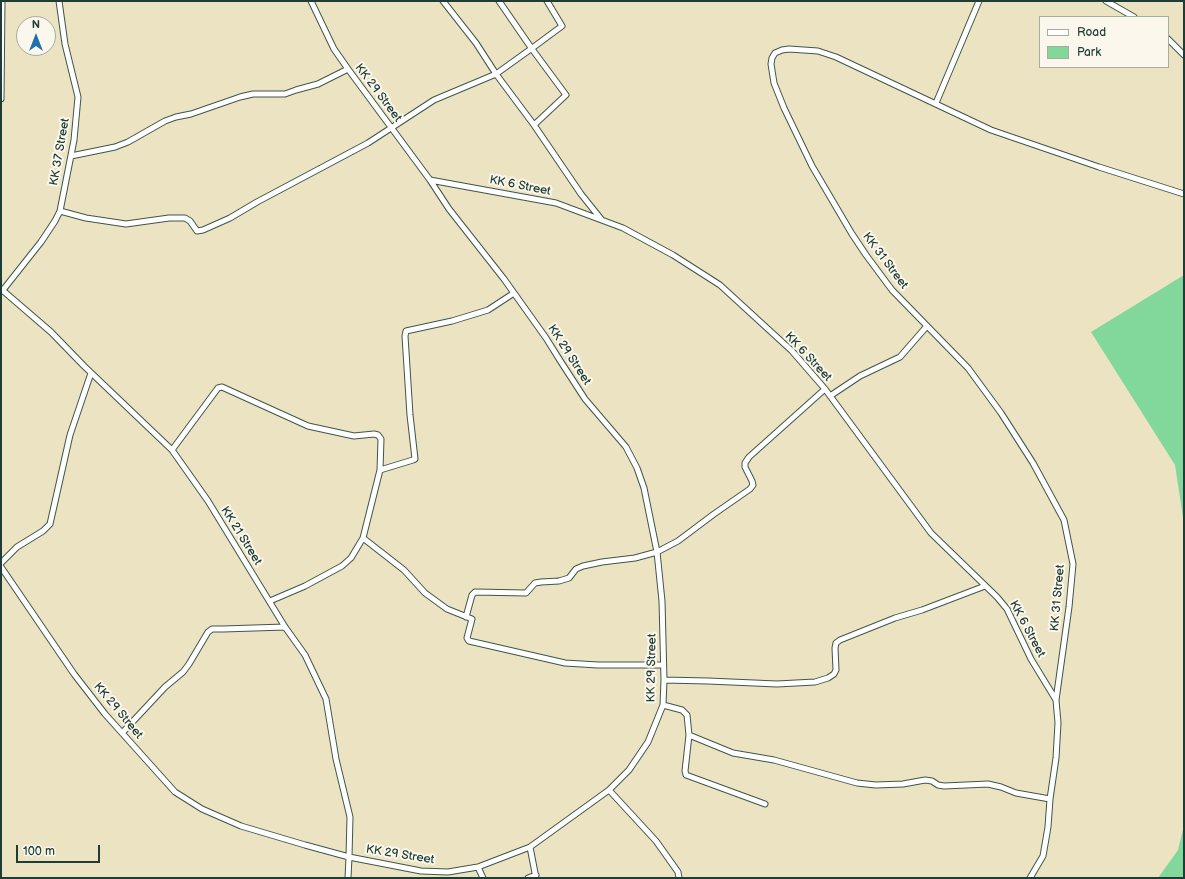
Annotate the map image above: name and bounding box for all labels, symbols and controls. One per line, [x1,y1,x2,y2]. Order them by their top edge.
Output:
north arrow [16,16,56,56]
legend [1039,16,1169,68]
text: N [32,18,40,31]
text: Road [1077,25,1106,40]
text: Park [1077,45,1101,60]
street label: KK 29 Street [352,61,404,125]
street label: KK 37 Street [47,117,73,187]
street label: KK 6 Street [488,173,552,199]
street label: KK 31 Street [859,230,911,292]
street label: KK 29 Street [544,322,594,388]
street label: KK 6 Street [782,329,834,385]
street label: KK 21 Street [217,504,265,568]
street label: KK 31 Street [1048,564,1068,632]
street label: KK 6 Street [1006,598,1048,660]
street label: KK 29 Street [644,633,660,703]
street label: KK 29 Street [90,680,146,742]
scale bar [18,837,102,863]
street label: KK 29 Street [365,842,435,868]
text: 100 m [23,844,55,859]

